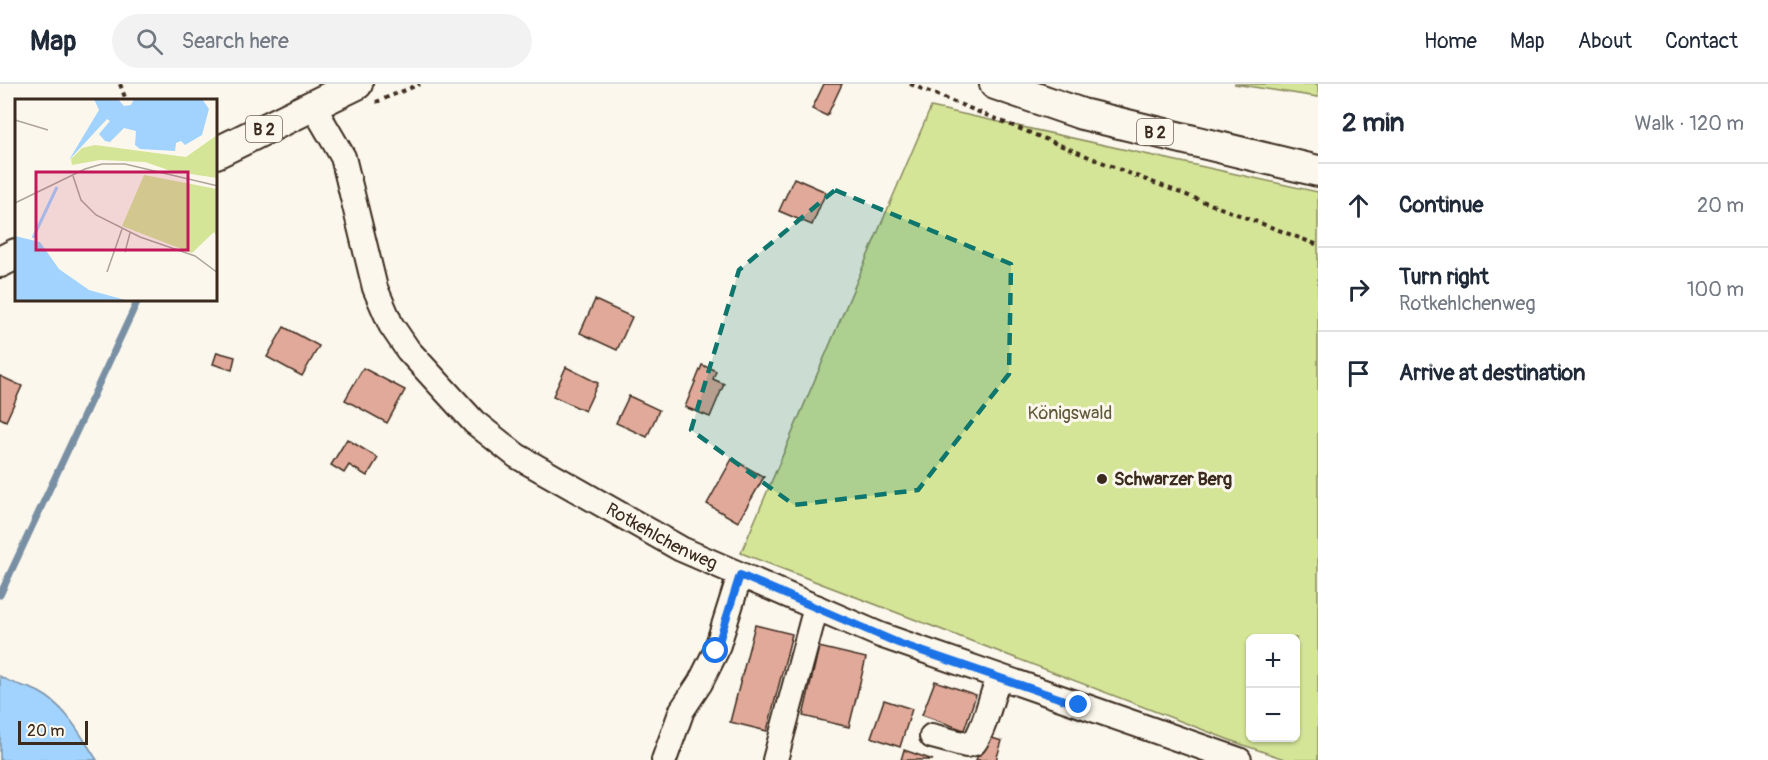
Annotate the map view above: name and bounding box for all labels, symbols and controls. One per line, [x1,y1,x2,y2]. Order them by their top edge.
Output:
search box [112,14,532,68]
text: Map [30,24,76,59]
icon: search [133,25,166,58]
text: Search here [181,27,289,55]
text: Home [1424,28,1477,55]
text: Map [1510,28,1545,55]
text: About [1578,28,1632,55]
text: Contact [1665,28,1738,55]
inset map [15,99,218,302]
text: 2 min [1342,107,1404,139]
text: Walk · 120 m [1635,111,1744,136]
road number: B 2 [246,116,282,142]
road number: B 2 [1137,119,1173,145]
icon: ahead [1342,189,1375,222]
text: Continue [1399,191,1483,219]
text: 20 m [1697,193,1744,218]
text: Turn right [1399,263,1489,291]
icon: right [1342,273,1375,306]
text: 100 m [1687,277,1744,302]
text: Rotkehlchenweg [1399,291,1535,316]
icon: arrive [1342,357,1375,390]
text: Arrive at destination [1399,359,1585,387]
park label: Königswald [1028,402,1112,425]
place label: Schwarzer Berg [1114,468,1232,491]
marker: Schwarzer Berg [1095,472,1109,486]
street label: Rotkehlchenweg [602,498,721,575]
map controls [1246,634,1300,742]
button: + [1246,634,1300,688]
route start [702,637,728,663]
button: − [1246,688,1300,742]
route end [1065,691,1091,717]
scale bar [18,718,88,746]
text: 20 m [27,721,65,741]

